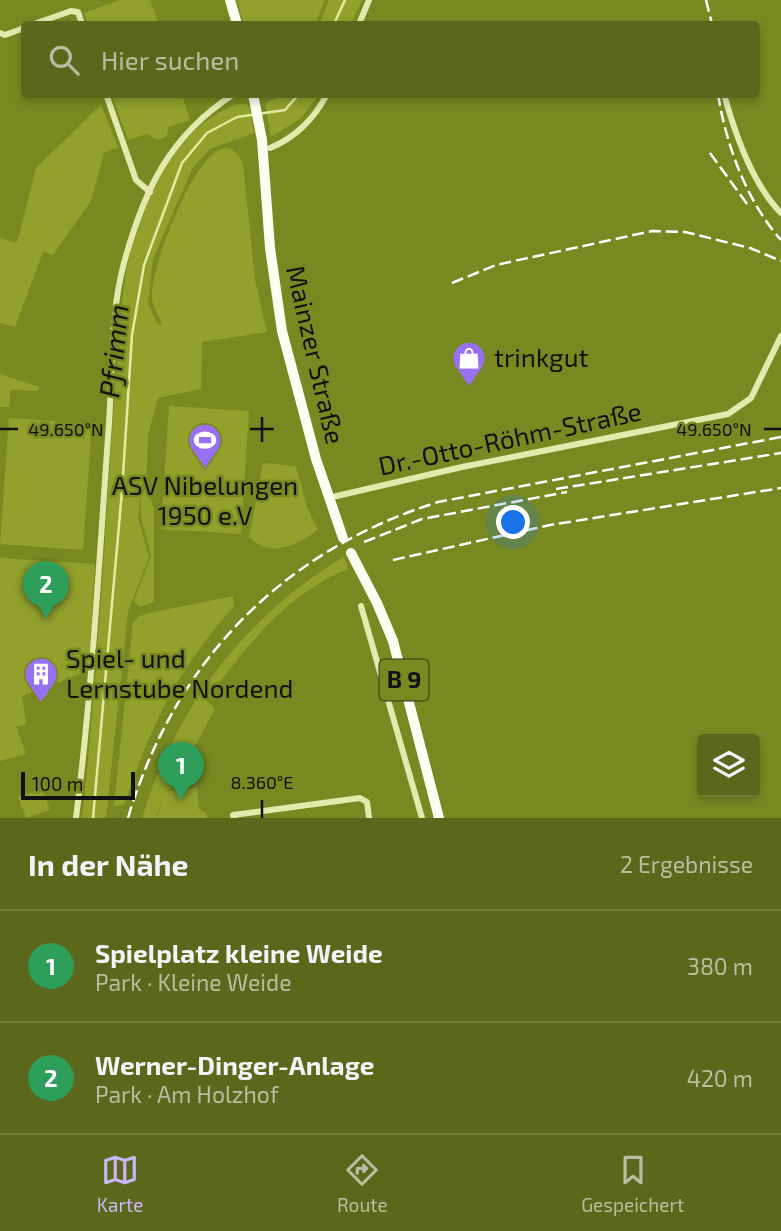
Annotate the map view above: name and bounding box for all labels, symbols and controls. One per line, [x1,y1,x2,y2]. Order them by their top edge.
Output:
search box [21,21,760,98]
icon: search [45,41,83,79]
text: Hier suchen [101,44,239,75]
street label: Mainzer Straße [281,262,352,447]
water label: Pfrimm [91,302,135,399]
shop icon: trinkgut [450,339,488,388]
place label: trinkgut [494,341,588,372]
street label: Dr.-Otto-Röhm-Straße [375,395,644,481]
text: 49.650°N [28,418,104,440]
text: 49.650°N [676,418,752,440]
sports icon: ASV Nibelungen 1950 e.V [186,421,224,470]
place label: ASV Nibelungen 1950 e.V [112,469,298,530]
your location [496,505,530,539]
pin: 2 [23,561,69,619]
place label: Spiel- und Lernstube Nordend [66,642,293,703]
building icon: Spiel- und Lernstube Nordend [22,655,60,704]
road number: B 9 [380,660,428,700]
map controls [697,734,760,797]
button: layers [697,734,760,797]
pin: 1 [158,742,204,800]
scale bar [21,769,135,801]
text: 8.360°E [231,771,293,793]
text: 100 m [32,772,83,795]
text: In der Nähe [28,846,189,882]
text: 2 Ergebnisse [620,850,753,878]
text: Spielplatz kleine Weide [95,937,383,968]
text: 1 [46,952,56,980]
text: 380 m [687,952,753,980]
text: Park · Kleine Weide [95,968,292,996]
text: Werner-Dinger-Anlage [95,1049,374,1080]
text: 2 [44,1064,58,1092]
text: 420 m [687,1064,753,1092]
text: Park · Am Holzhof [95,1080,279,1108]
tab: Karte [97,1151,143,1216]
tab: Route [337,1151,388,1216]
tab: Gespeichert [581,1151,684,1216]

